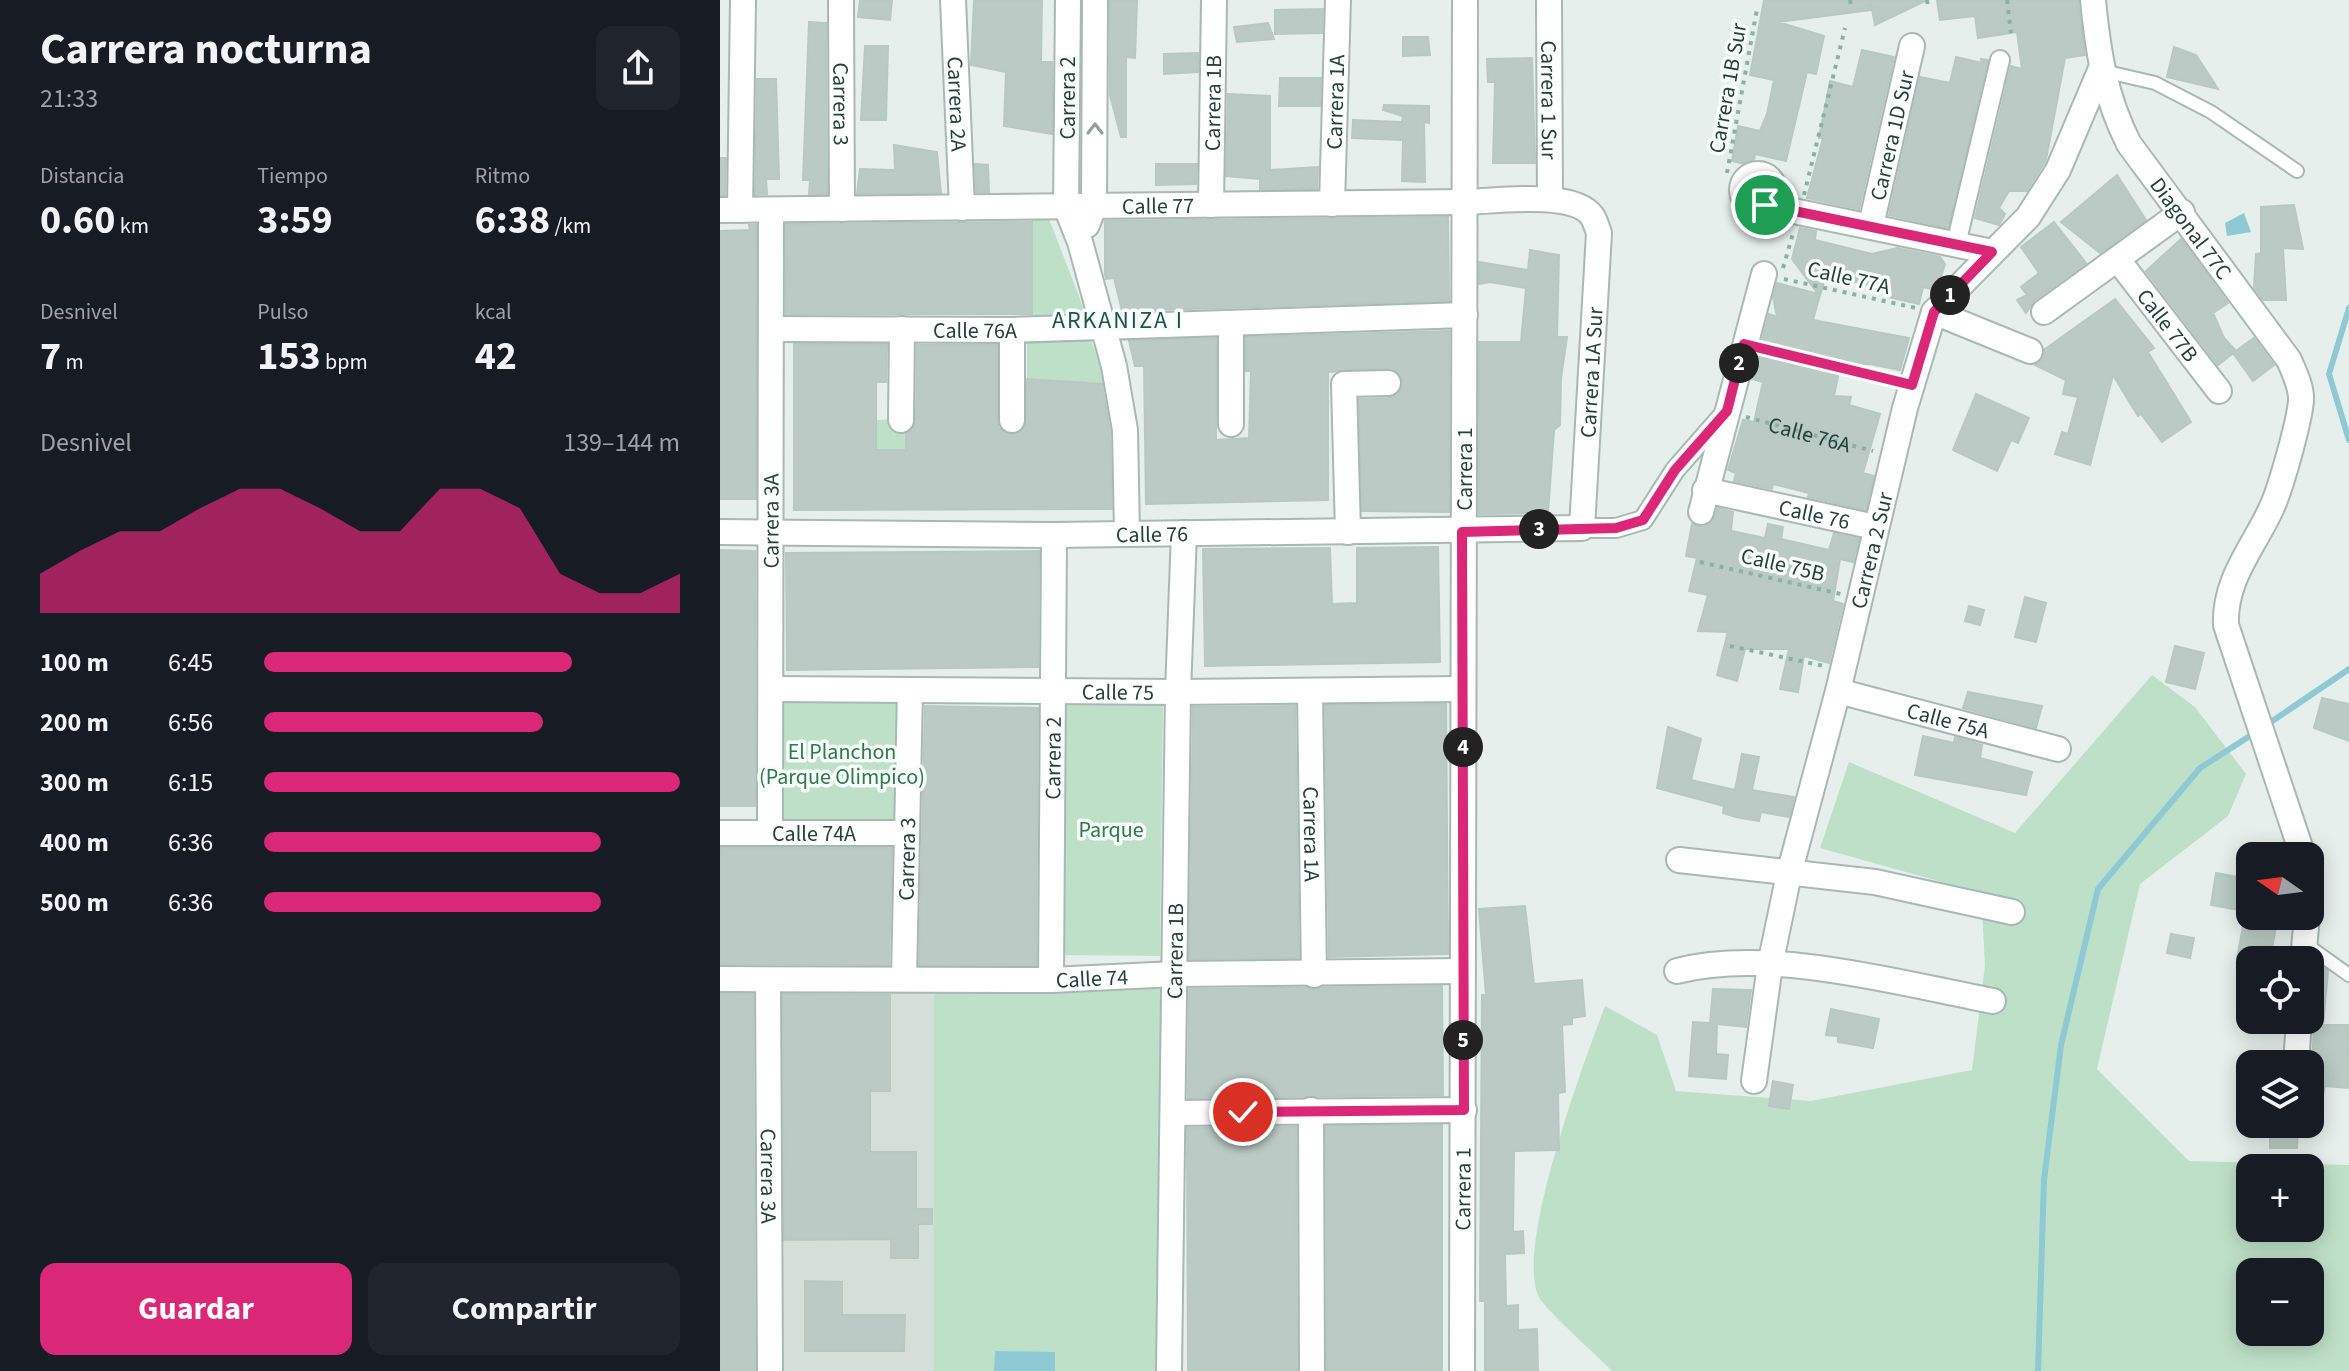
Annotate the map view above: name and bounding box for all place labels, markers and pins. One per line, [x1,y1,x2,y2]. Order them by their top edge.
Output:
pin [1731,171,1799,239]
pin: 1 [1930,275,1970,315]
pin: 2 [1719,343,1759,383]
pin: 3 [1519,509,1559,549]
pin: 4 [1443,727,1483,767]
pin: 5 [1443,1020,1483,1060]
pin [1209,1078,1277,1146]

